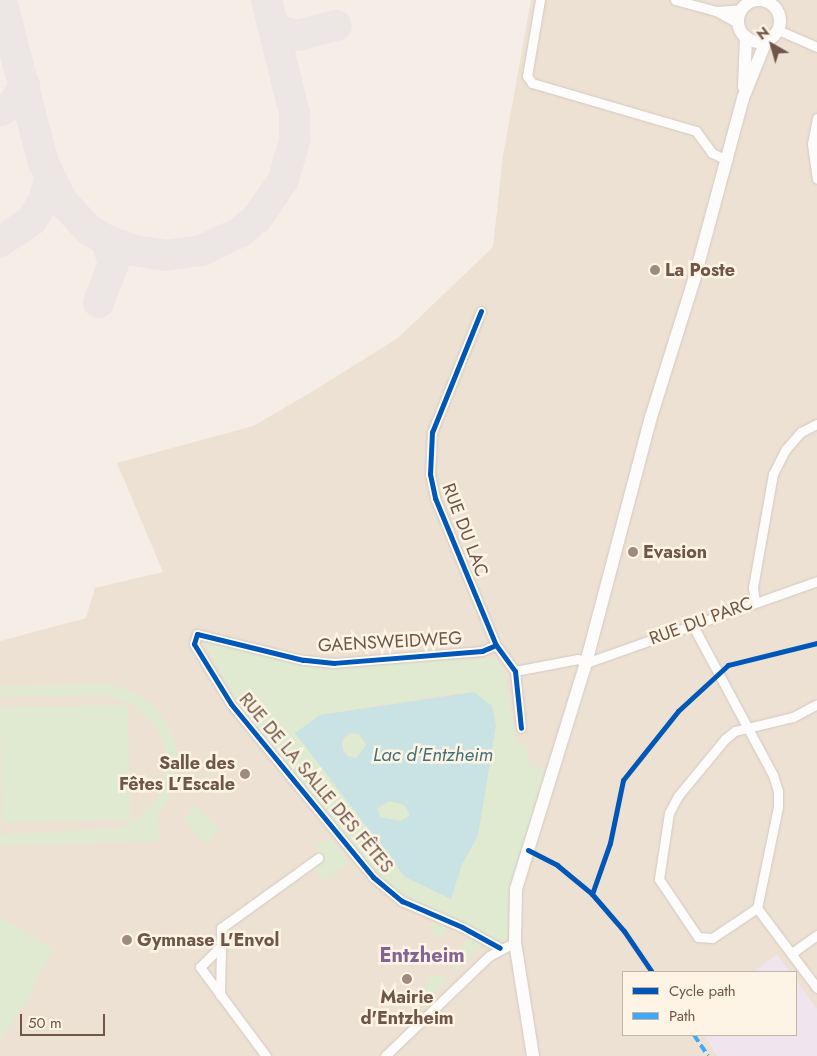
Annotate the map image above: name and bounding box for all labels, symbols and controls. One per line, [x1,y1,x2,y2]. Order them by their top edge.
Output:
north arrow [747,20,797,70]
text: N [752,22,773,44]
place label: La Poste [665,259,735,281]
marker: La Poste [649,264,661,276]
street label: RUE DU LAC [437,480,493,580]
place label: Evasion [643,541,707,563]
marker: Evasion [627,546,639,558]
street label: RUE DU PARC [646,592,756,650]
street label: GAENSWEIDWEG [317,627,463,657]
street label: RUE DE LA SALLE DES FÊTES [235,689,397,877]
water label: Lac d'Entzheim [373,744,493,766]
place label: Salle des Fêtes L’Escale [119,753,235,796]
marker: Salle des Fêtes L’Escale [239,768,251,780]
place label: Gymnase L'Envol [137,929,279,951]
marker: Gymnase L'Envol [121,934,133,946]
district label: Entzheim [379,943,465,967]
legend [622,971,797,1036]
marker: Mairie d'Entzheim [401,973,413,985]
text: Cycle path [669,980,736,1002]
place label: Mairie d'Entzheim [360,987,454,1030]
scale bar [22,1004,108,1036]
text: Path [669,1005,695,1027]
text: 50 m [28,1012,62,1034]

